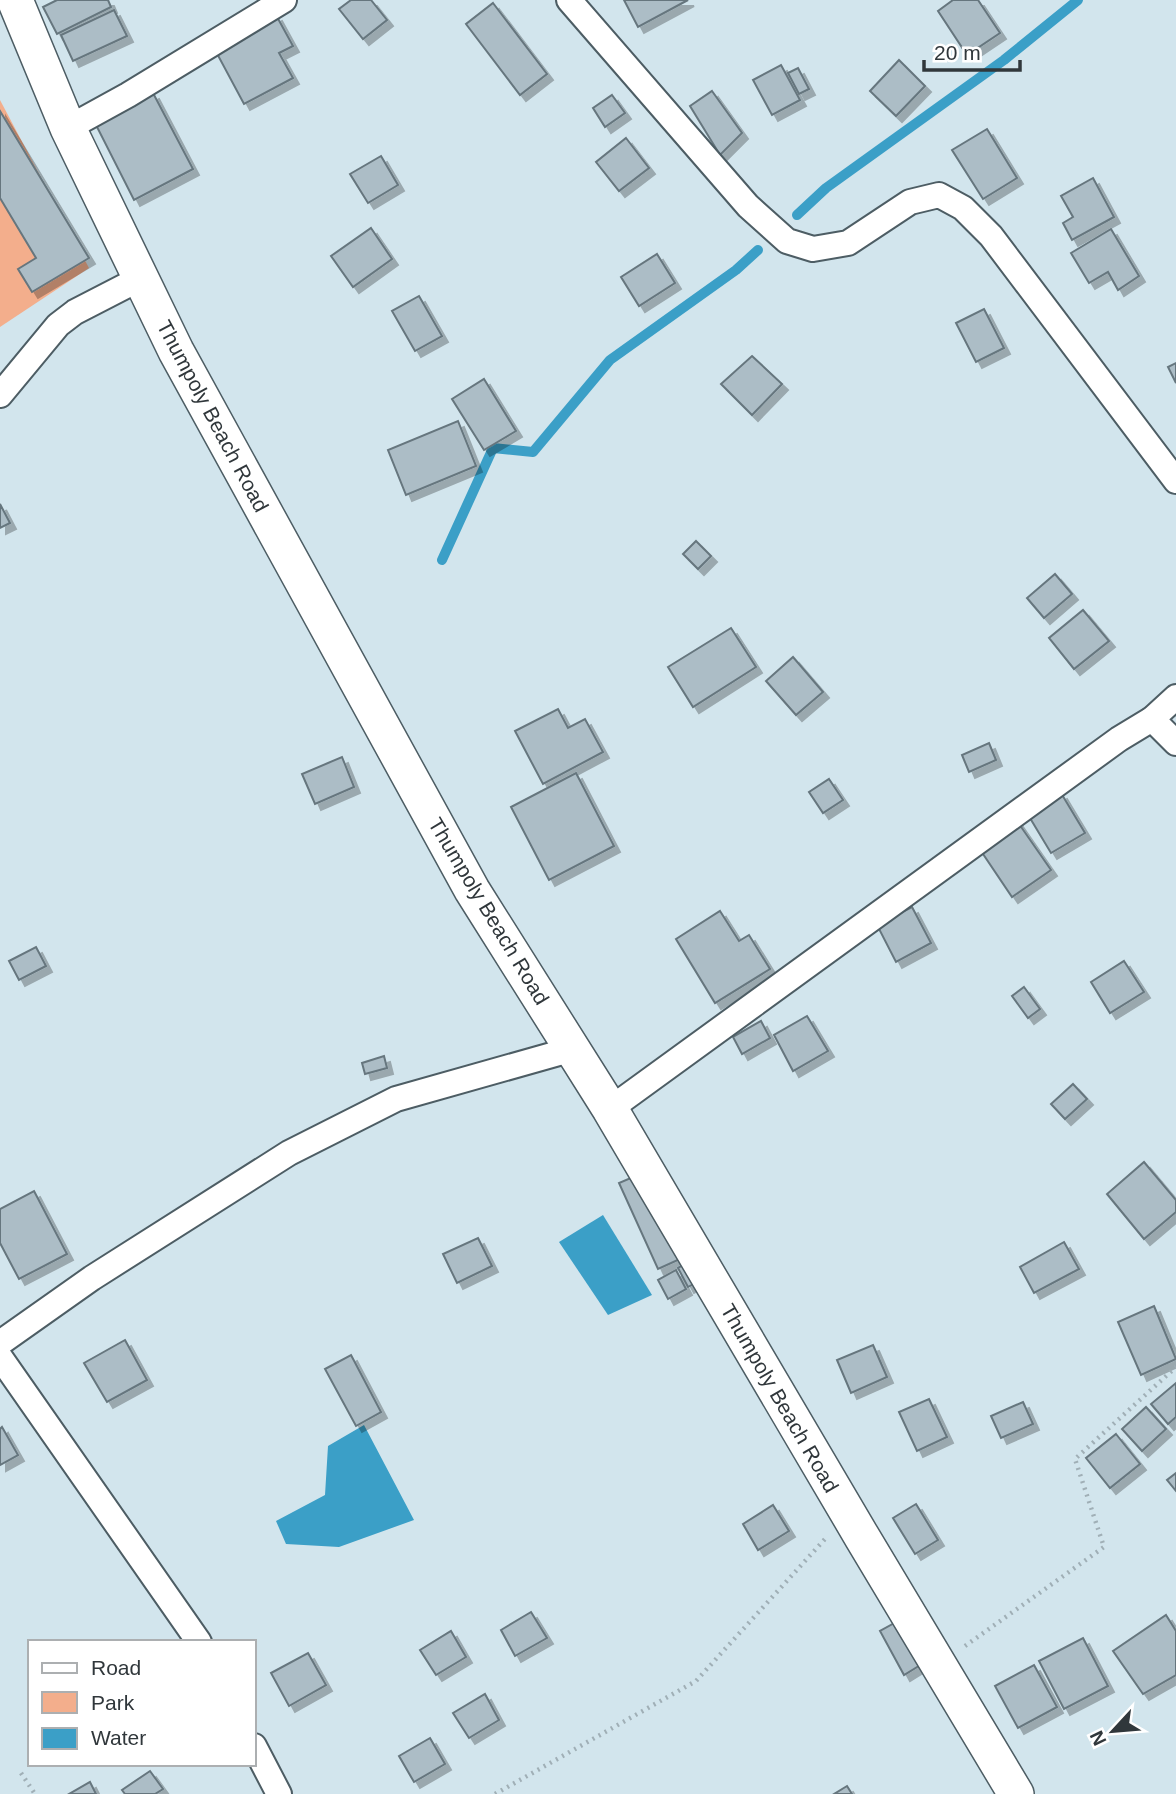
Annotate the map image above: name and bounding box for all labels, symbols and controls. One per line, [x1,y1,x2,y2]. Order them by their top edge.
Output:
scale bar [924,28,1020,72]
text: 20 m [934,41,981,64]
street label: Thumpoly Beach Road [153,316,273,516]
street label: Thumpoly Beach Road [424,814,554,1008]
street label: Thumpoly Beach Road [717,1300,843,1496]
legend [28,1640,256,1766]
text: Road [91,1656,141,1679]
text: Park [91,1691,135,1714]
north arrow [1078,1696,1148,1766]
text: Water [91,1726,146,1749]
text: N [1086,1727,1111,1749]

